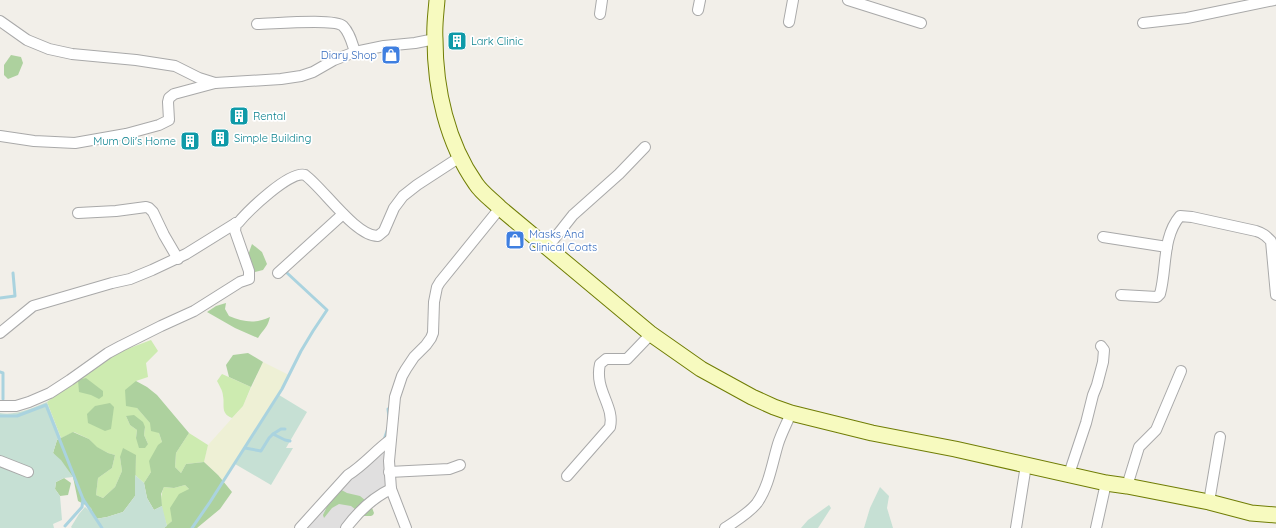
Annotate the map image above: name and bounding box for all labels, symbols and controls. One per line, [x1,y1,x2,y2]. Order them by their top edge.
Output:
building icon: Lark Clinic [446,30,468,52]
place label: Lark Clinic [471,34,523,48]
shop icon: Diary Shop [380,44,402,66]
place label: Diary Shop [321,48,377,62]
building icon: Rental [228,105,250,127]
place label: Rental [253,109,286,123]
building icon: Simple Building [209,127,231,149]
building icon: Mum Oli's Home [179,130,201,152]
place label: Simple Building [234,131,311,145]
place label: Mum Oli's Home [93,134,176,148]
place label: Masks And Clinical Coats [529,227,597,254]
shop icon: Masks And Clinical Coats [504,229,526,251]

